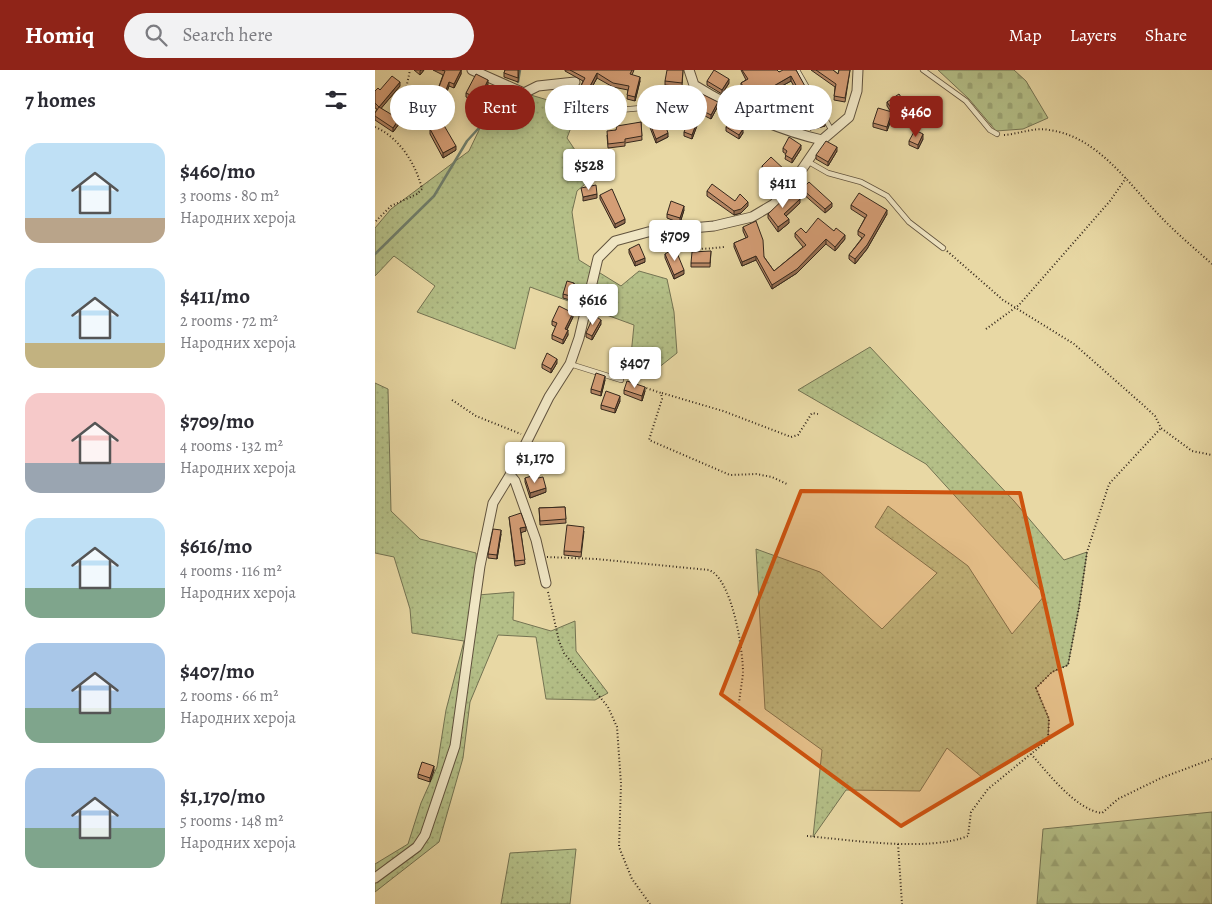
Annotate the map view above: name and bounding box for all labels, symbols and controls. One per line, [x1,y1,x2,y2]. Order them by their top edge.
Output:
search box [124,13,474,58]
text: Homiq [25,19,94,51]
icon: search [142,21,170,49]
text: Search here [182,22,273,48]
text: Map [1009,23,1042,47]
text: Layers [1070,23,1117,47]
text: Share [1145,23,1187,47]
chip: Buy [390,85,455,130]
chip: Rent [465,85,535,130]
chip: Filters [545,85,627,130]
chip: New [637,85,707,130]
chip: Apartment [717,85,832,130]
text: 7 homes [25,86,96,114]
icon: filters [322,86,350,114]
pin: $460 [886,96,946,138]
text: $460 [901,101,931,123]
pin: $528 [559,148,619,191]
text: $528 [574,154,604,176]
text: $460/mo [180,157,255,185]
icon: home [65,163,125,223]
pin: $411 [753,166,813,209]
text: $411 [770,172,796,194]
text: 3 rooms · 80 m² [180,185,279,207]
text: Народних хероја [180,207,296,229]
pin: $709 [645,220,705,262]
text: $709 [660,225,690,247]
text: $411/mo [180,282,250,310]
pin: $616 [563,284,623,326]
icon: home [65,288,125,348]
text: $616 [579,289,607,311]
text: 2 rooms · 72 m² [180,310,278,332]
text: Народних хероја [180,332,296,354]
pin: $407 [605,346,665,389]
text: $407 [620,352,650,374]
text: $709/mo [180,407,254,435]
icon: home [65,413,125,473]
text: 4 rooms · 132 m² [180,435,283,457]
pin: $1,170 [494,442,576,484]
text: $1,170 [516,447,554,469]
text: Народних хероја [180,457,296,479]
text: $616/mo [180,532,252,560]
icon: home [65,538,125,598]
text: 4 rooms · 116 m² [180,560,282,582]
text: Народних хероја [180,582,296,604]
text: $407/mo [180,657,255,685]
icon: home [65,663,125,723]
text: 2 rooms · 66 m² [180,685,278,707]
text: Народних хероја [180,707,296,729]
text: $1,170/mo [180,782,265,810]
icon: home [65,788,125,848]
text: 5 rooms · 148 m² [180,810,283,832]
text: Народних хероја [180,832,296,854]

